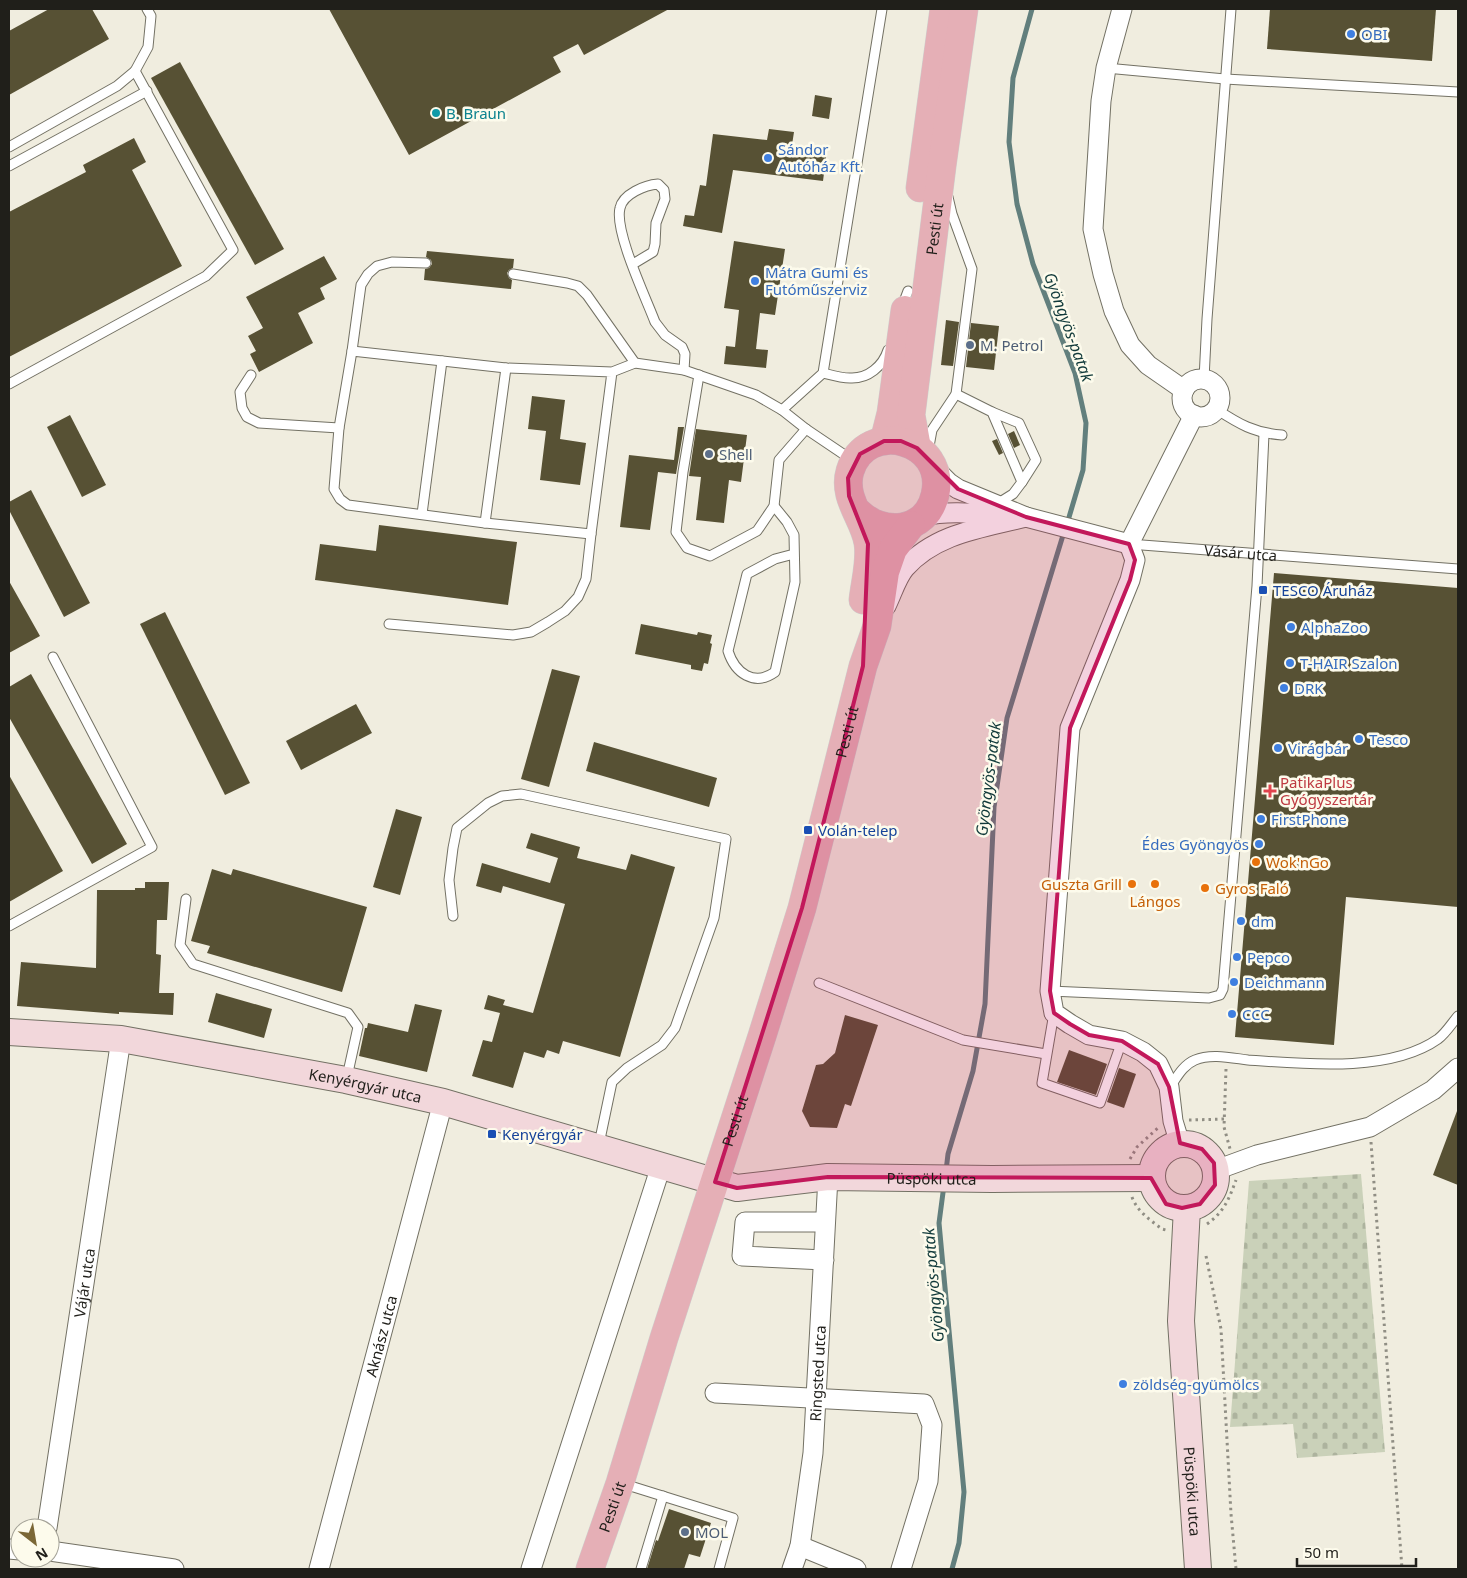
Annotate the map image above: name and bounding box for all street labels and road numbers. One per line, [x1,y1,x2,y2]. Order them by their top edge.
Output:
street label: Pesti út [921,201,947,256]
street label: Vásár utca [1203,540,1278,565]
street label: Pesti út [830,703,863,760]
street label: Kenyérgyár utca [307,1063,424,1107]
street label: Pesti út [717,1092,752,1149]
street label: Püspöki utca [887,1168,977,1189]
street label: Vájár utca [69,1247,99,1319]
street label: Aknász utca [360,1293,401,1379]
street label: Ringsted utca [805,1325,830,1422]
street label: Püspöki utca [1180,1446,1206,1537]
street label: Pesti út [594,1478,630,1535]

